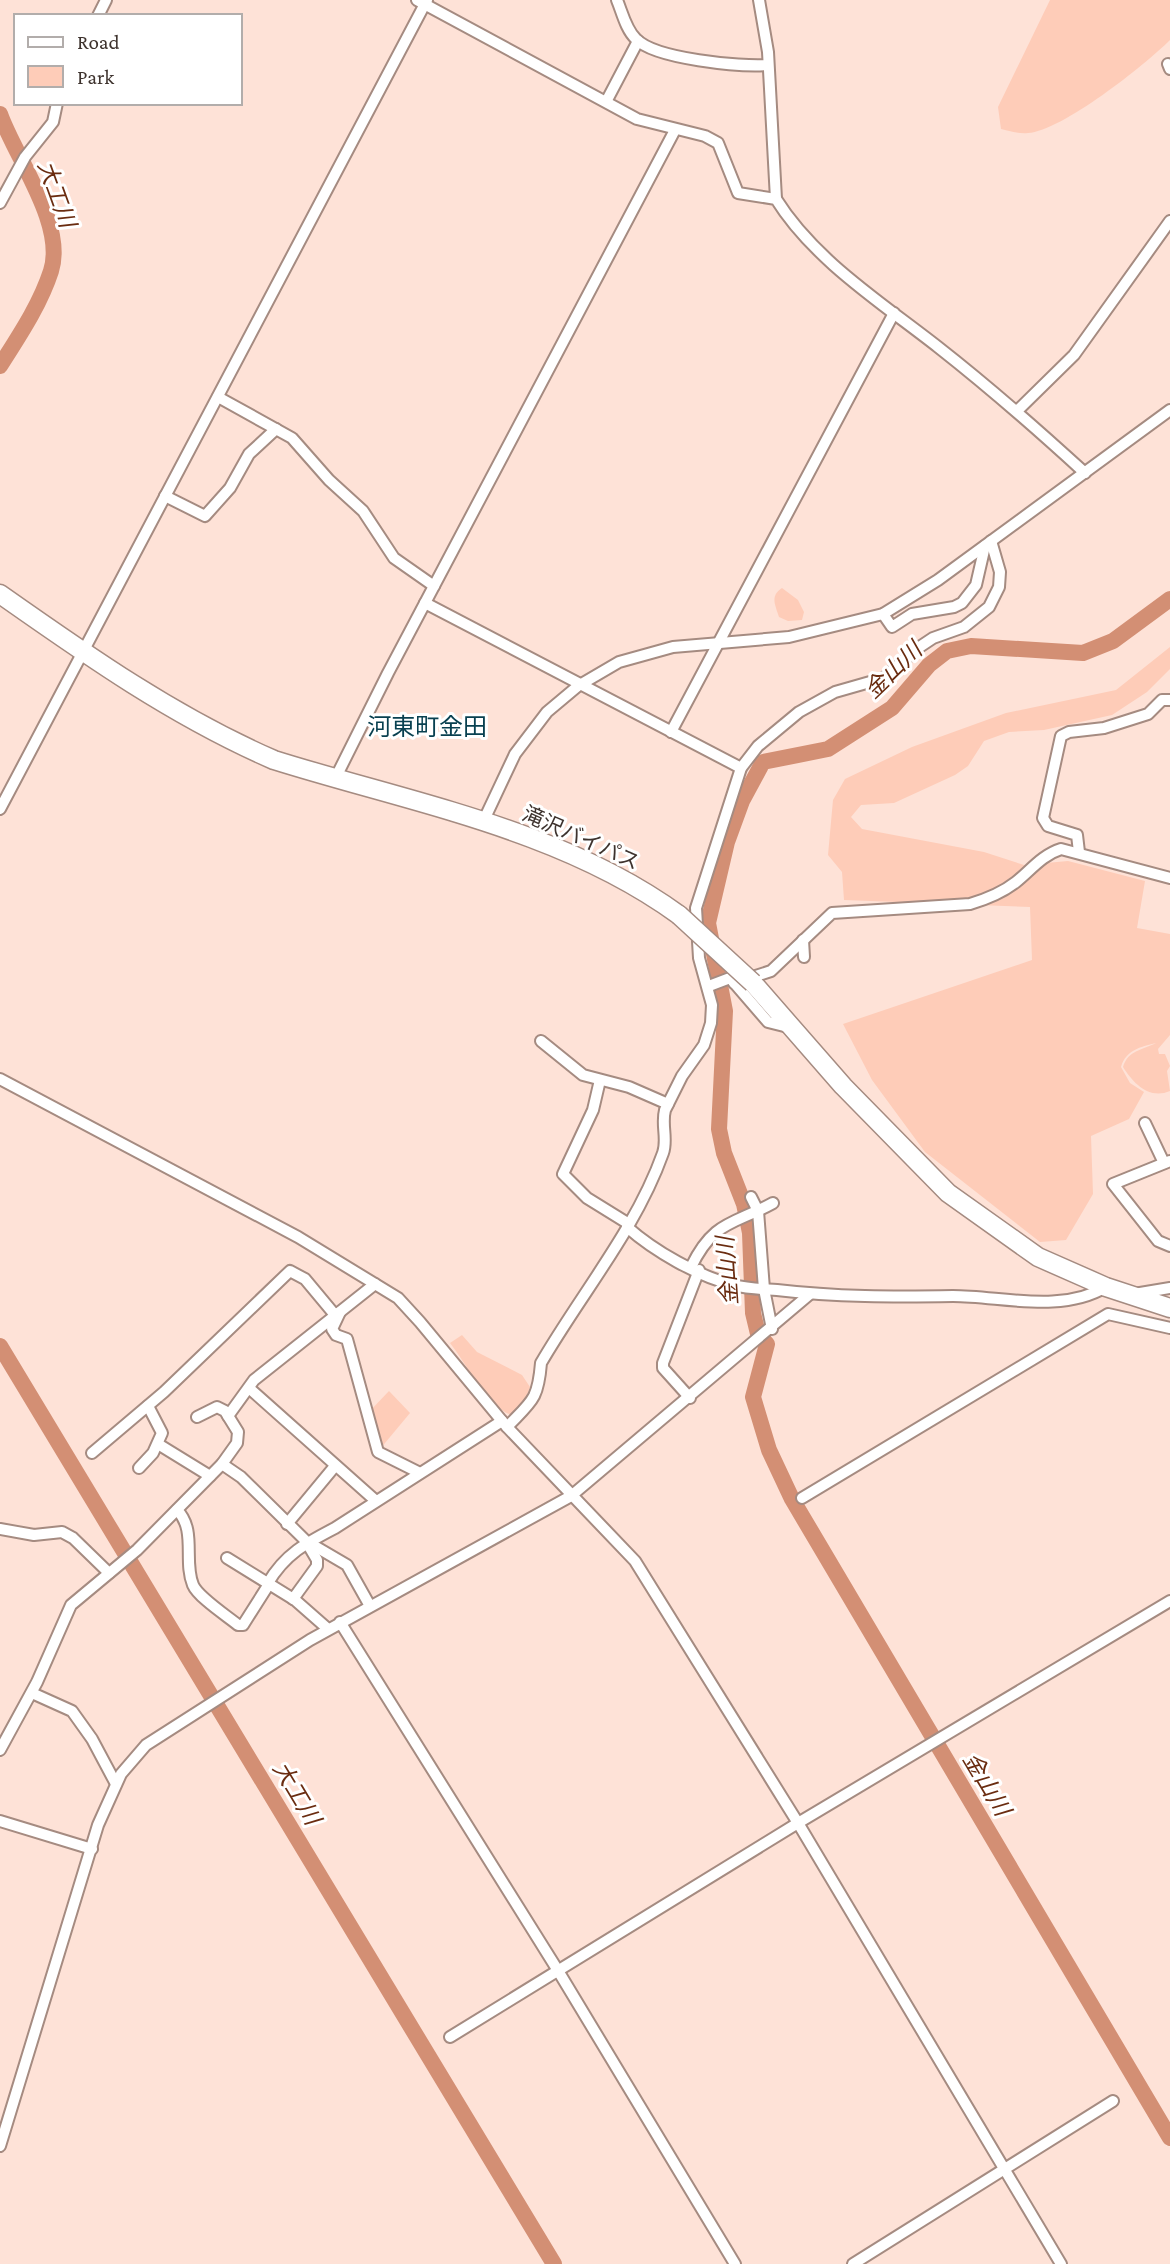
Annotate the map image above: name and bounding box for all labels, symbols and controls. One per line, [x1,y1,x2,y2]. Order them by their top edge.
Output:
legend [14,14,242,105]
text: Road [77,30,120,54]
text: Park [77,65,114,89]
water label: 大工川 [33,157,82,234]
water label: 金山川 [859,635,929,703]
district label: 河東町金田 [367,713,487,740]
street label: 滝沢バイパス [519,801,643,875]
water label: 金山川 [711,1233,742,1306]
water label: 金山川 [958,1748,1017,1823]
water label: 大工川 [268,1757,327,1832]

